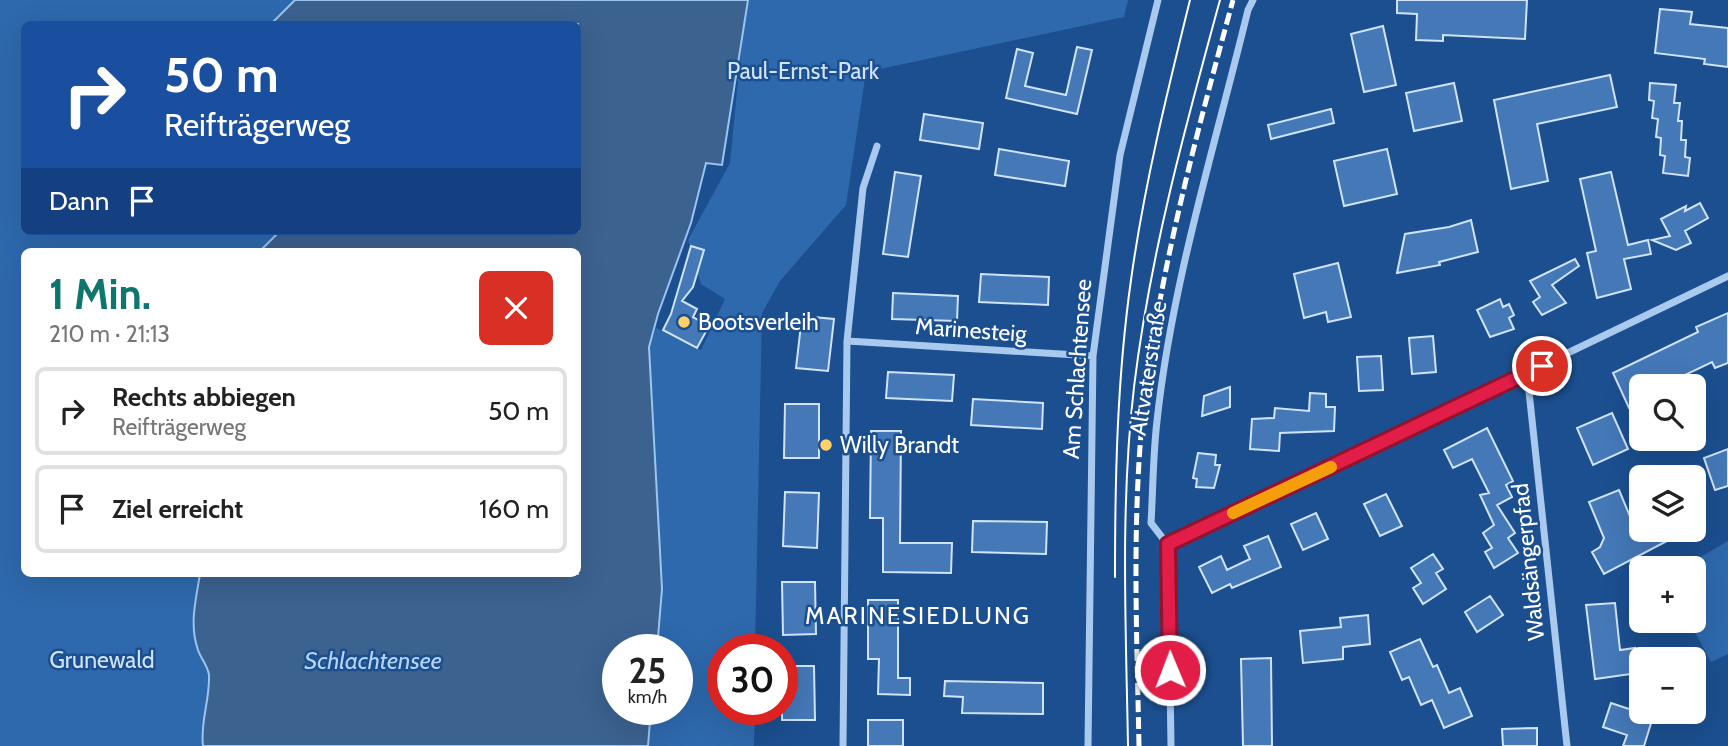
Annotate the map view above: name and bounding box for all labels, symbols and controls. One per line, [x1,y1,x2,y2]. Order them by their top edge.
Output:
text: 50 m [164,45,279,104]
icon: right [49,49,140,140]
park label: Paul-Ernst-Park [727,57,880,85]
text: Reifträgerweg [164,105,350,144]
icon: arrive [123,182,161,220]
text: Dann [49,185,109,217]
text: 1 Min. [49,268,151,320]
button: close [479,271,553,345]
street label: Am Schlachtensee [1057,278,1097,460]
street label: Altvaterstraße [1124,298,1173,437]
place label: Bootsverleih [698,308,819,336]
street label: Marinesteig [914,312,1028,348]
marker: Bootsverleih [676,314,692,330]
text: 210 m · 21:13 [49,320,170,348]
pin [1512,336,1572,396]
icon: arrive [1523,347,1561,385]
map controls [1629,374,1706,724]
button: search [1629,374,1706,451]
text: Rechts abbiegen [112,381,296,413]
icon: right [53,392,91,430]
text: 50 m [488,395,549,427]
text: Reifträgerweg [112,413,246,441]
place label: Willy Brandt [840,431,959,459]
marker: Willy Brandt [818,437,834,453]
button: layers [1629,465,1706,542]
street label: Waldsängerpfad [1506,482,1550,642]
icon: arrive [53,490,91,528]
text: Ziel erreicht [112,493,243,525]
text: 160 m [479,493,549,525]
button: + [1629,556,1706,633]
district label: MARINESIEDLUNG [805,601,1031,630]
position arrow [1133,633,1207,707]
speed limit sign: 30 [707,634,798,725]
park label: Grunewald [50,646,154,674]
water label: Schlachtensee [304,646,442,675]
button: − [1629,647,1706,724]
text: 25 [629,649,666,692]
text: km/h [628,686,667,708]

